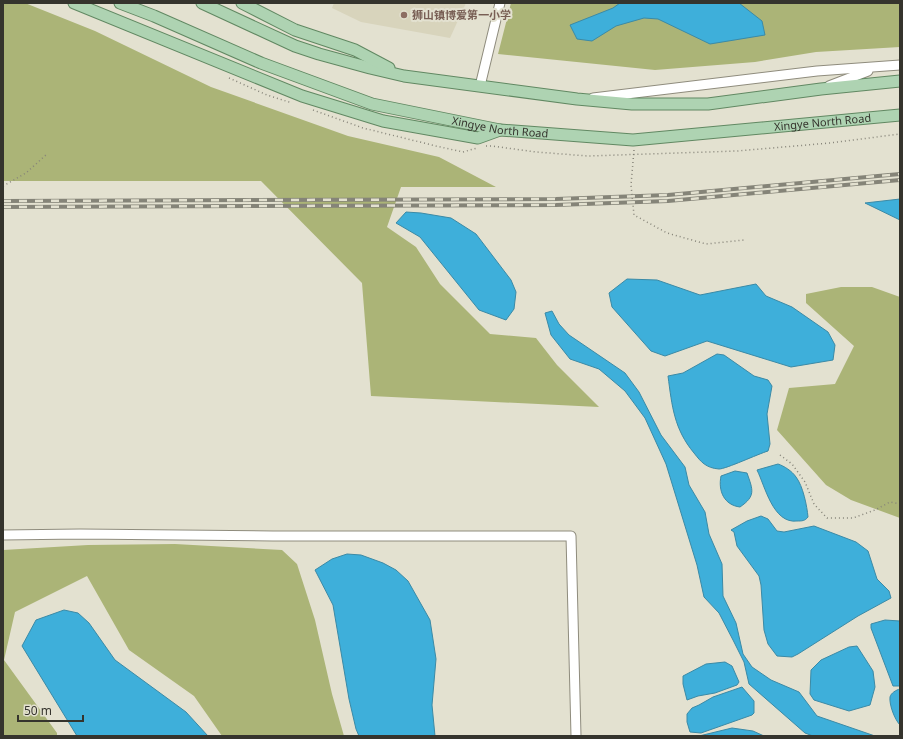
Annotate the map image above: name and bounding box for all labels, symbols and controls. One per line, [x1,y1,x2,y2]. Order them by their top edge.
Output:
place label: 狮山镇博爱第一小学 [412,7,511,22]
marker: 狮山镇博爱第一小学 [399,10,409,20]
street label: Xingye North Road [773,110,872,134]
street label: Xingye North Road [451,112,549,141]
scale bar [18,697,83,723]
text: 50 m [24,702,52,719]

